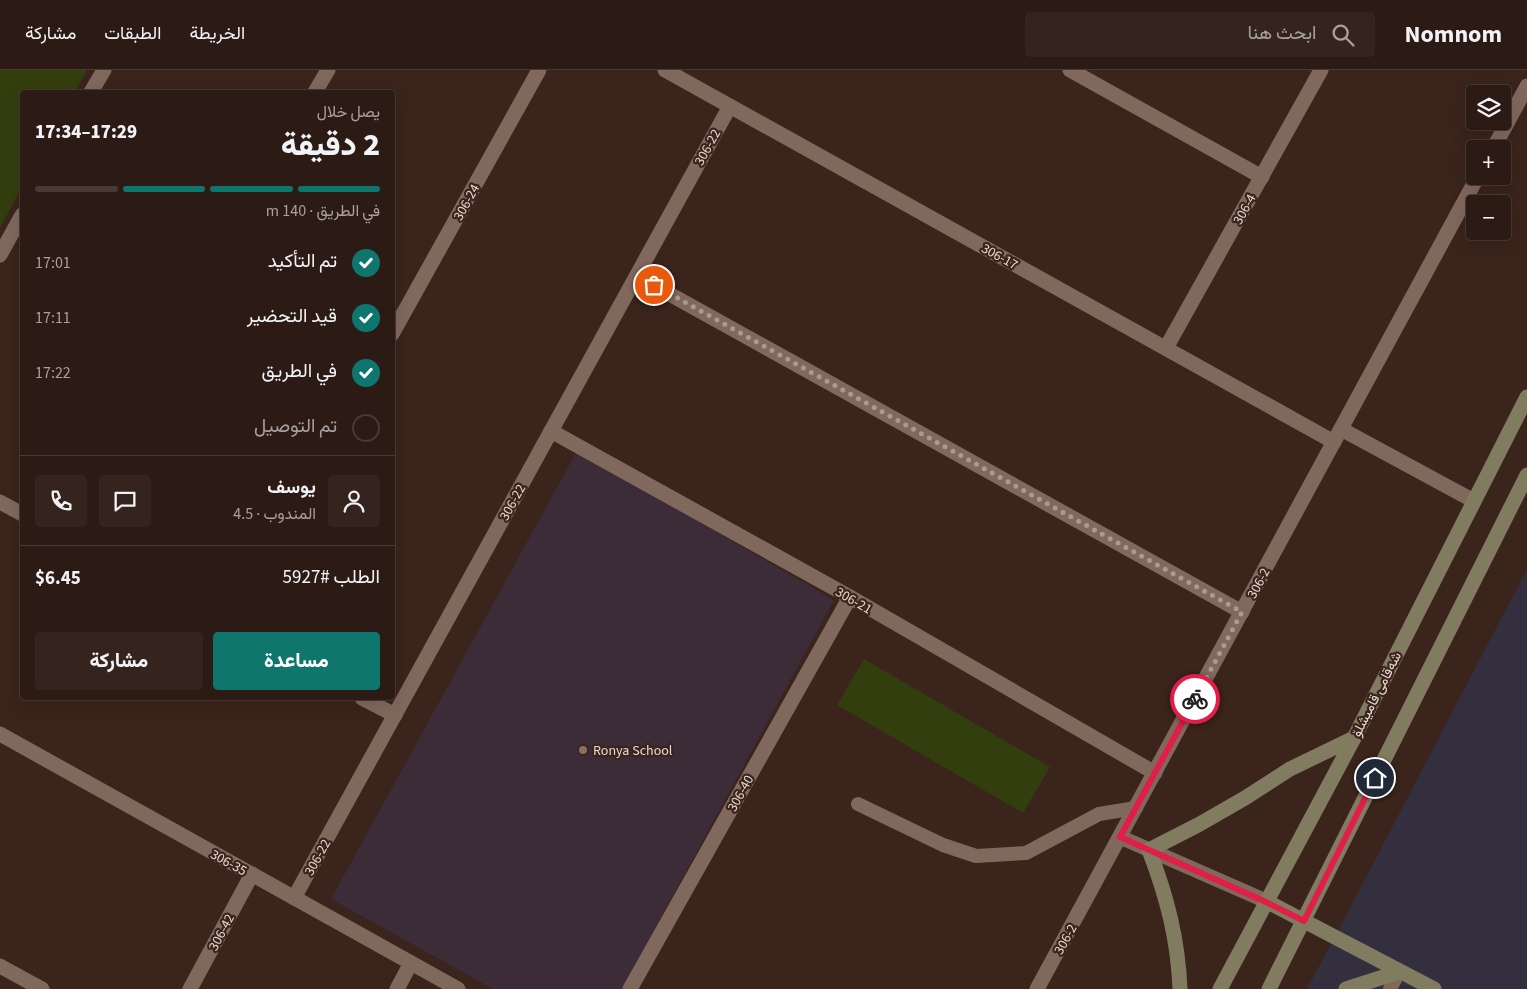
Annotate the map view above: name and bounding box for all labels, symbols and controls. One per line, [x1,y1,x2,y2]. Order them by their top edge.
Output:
search box [1025,12,1375,57]
text: Nomnom [1405,17,1502,52]
text: ابحث هنا [1248,20,1317,47]
text: مشاركة [25,21,76,46]
text: الطبقات [104,21,161,46]
text: الخريطة [189,21,245,46]
icon: search [1329,21,1357,49]
map controls [1466,85,1511,240]
button: layers [1466,85,1511,130]
text: يصل خلال [317,101,380,123]
text: 17:29–17:34 [35,119,137,146]
text: 2 دقيقة [281,122,380,168]
street label: 306-22 [690,125,726,169]
button: + [1466,140,1511,185]
street label: 306-24 [449,180,485,224]
street label: 306-4 [1228,191,1261,228]
button: − [1466,195,1511,240]
text: في الطريق · 140 m [266,200,380,222]
street label: 306-17 [978,239,1022,275]
text: تم التأكيد [268,248,337,275]
icon: check [352,249,380,277]
text: 17:01 [35,252,71,274]
pin [633,264,675,306]
icon: bag [640,271,668,299]
text: قيد التحضير [247,303,337,330]
icon: check [352,304,380,332]
text: 17:11 [35,307,71,329]
text: في الطريق [262,358,337,385]
icon: check [352,359,380,387]
text: 17:22 [35,362,71,384]
text: تم التوصيل [254,413,337,440]
text: يوسف [267,474,316,501]
button: phone [35,475,87,527]
button: chat [99,475,151,527]
button: person [328,475,380,527]
street label: 306-22 [495,480,531,524]
text: المندوب · 4.5 [233,503,316,525]
text: الطلب #5927 [283,564,380,591]
text: $6.45 [35,565,81,592]
street label: 306-2 [1242,565,1275,602]
street label: 306-21 [832,582,875,619]
button: مشاركة [35,632,203,690]
button: مساعدة [213,632,380,690]
street label: شەقامی قامیشلۆ [1347,648,1407,740]
courier [1170,674,1220,724]
icon: bike [1181,685,1209,713]
place label: Ronya School [593,741,673,761]
marker: Ronya School [577,744,589,756]
pin [1354,757,1396,799]
icon: home [1361,764,1389,792]
street label: 306-40 [723,771,759,815]
street label: 306-22 [300,835,336,879]
street label: 306-35 [207,845,251,881]
street label: 306-42 [204,910,240,954]
street label: 306-2 [1049,921,1082,958]

